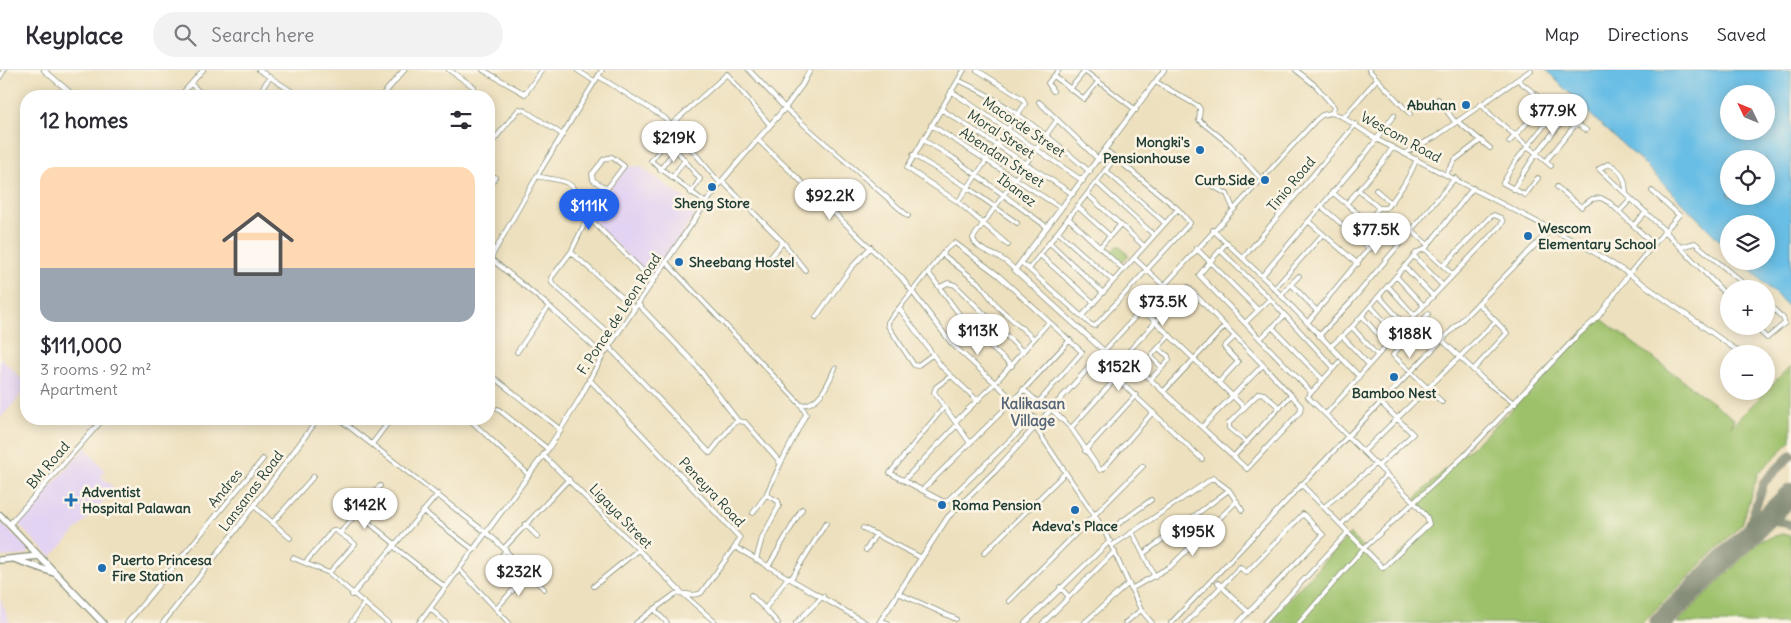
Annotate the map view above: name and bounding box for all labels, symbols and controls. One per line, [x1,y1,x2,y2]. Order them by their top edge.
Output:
search box [153,12,503,57]
text: Keyplace [25,20,123,50]
icon: search [171,21,199,49]
text: Search here [211,23,314,47]
text: Map [1544,23,1579,46]
text: Directions [1607,23,1689,46]
text: Saved [1717,23,1766,46]
north arrow [1720,85,1775,140]
map controls [1720,85,1775,400]
street label: Macorde Street [979,93,1069,161]
pin: $77.9K [1512,93,1594,136]
place label: Abuhan [1407,96,1456,114]
marker: Abuhan [1460,99,1472,111]
text: $77.9K [1530,100,1576,120]
icon: filters [447,106,475,134]
street label: Moral Street [964,106,1038,163]
text: 12 homes [40,107,128,134]
street label: Wescom Road [1358,107,1444,167]
pin: $219K [639,121,709,163]
street label: Abendan Street [956,123,1048,191]
text: $219K [652,127,696,147]
place label: Mongki's Pensionhouse [1103,133,1191,167]
marker: Mongki's Pensionhouse [1194,144,1206,156]
button: locate [1720,150,1775,205]
street label: Tinio Road [1263,153,1319,215]
street label: Ibanez [994,170,1040,211]
place label: Curb.Side [1195,171,1255,189]
marker: Curb.Side [1259,174,1271,186]
pin: $92.2K [789,178,871,221]
marker: Sheng Store [706,181,718,193]
text: $92.2K [806,185,854,205]
pin: $111K [554,189,624,231]
place label: Sheng Store [674,194,750,212]
text: $111K [570,195,608,215]
icon: home [213,199,303,289]
pin: $77.5K [1335,212,1417,255]
button: layers [1720,215,1775,270]
text: $77.5K [1353,219,1399,239]
place label: Wescom Elementary School [1538,219,1656,253]
marker: Wescom Elementary School [1522,230,1534,242]
street label: F. Ponce de Leon Road [573,250,665,378]
place label: Sheebang Hostel [689,253,794,271]
marker: Sheebang Hostel [673,256,685,268]
button: + [1720,280,1775,335]
pin: $73.5K [1122,284,1204,327]
text: $73.5K [1139,291,1187,311]
pin: $113K [943,314,1013,356]
pin: $188K [1375,316,1445,359]
text: $113K [958,320,998,340]
text: $188K [1388,323,1432,343]
text: $111,000 [40,332,122,359]
button: − [1720,345,1775,400]
pin: $152K [1084,350,1154,392]
text: $152K [1098,356,1140,376]
text: 3 rooms · 92 m² [40,359,152,379]
marker: Bamboo Nest [1388,371,1400,383]
text: Apartment [40,379,118,399]
place label: Bamboo Nest [1352,384,1436,402]
district label: Kalikasan Village [1001,394,1066,431]
street label: BM Road [23,438,73,492]
street label: Lansanas Road [215,447,287,535]
street label: Peneyra Road [675,453,749,531]
street label: Andres [204,465,246,511]
street label: Ligaya Street [586,480,657,552]
place label: Adventist Hospital Palawan [82,483,191,517]
pin: $142K [330,488,400,530]
marker: Adventist Hospital Palawan [64,493,78,507]
text: $142K [344,494,386,514]
place label: Roma Pension [952,496,1041,514]
marker: Roma Pension [936,499,948,511]
marker: Adeva's Place [1069,504,1081,516]
pin: $195K [1158,514,1228,557]
place label: Adeva's Place [1032,517,1118,535]
text: $195K [1171,521,1215,541]
place label: Puerto Princesa Fire Station [112,551,212,585]
pin: $232K [484,554,554,597]
text: $232K [496,561,542,581]
marker: Puerto Princesa Fire Station [96,562,108,574]

